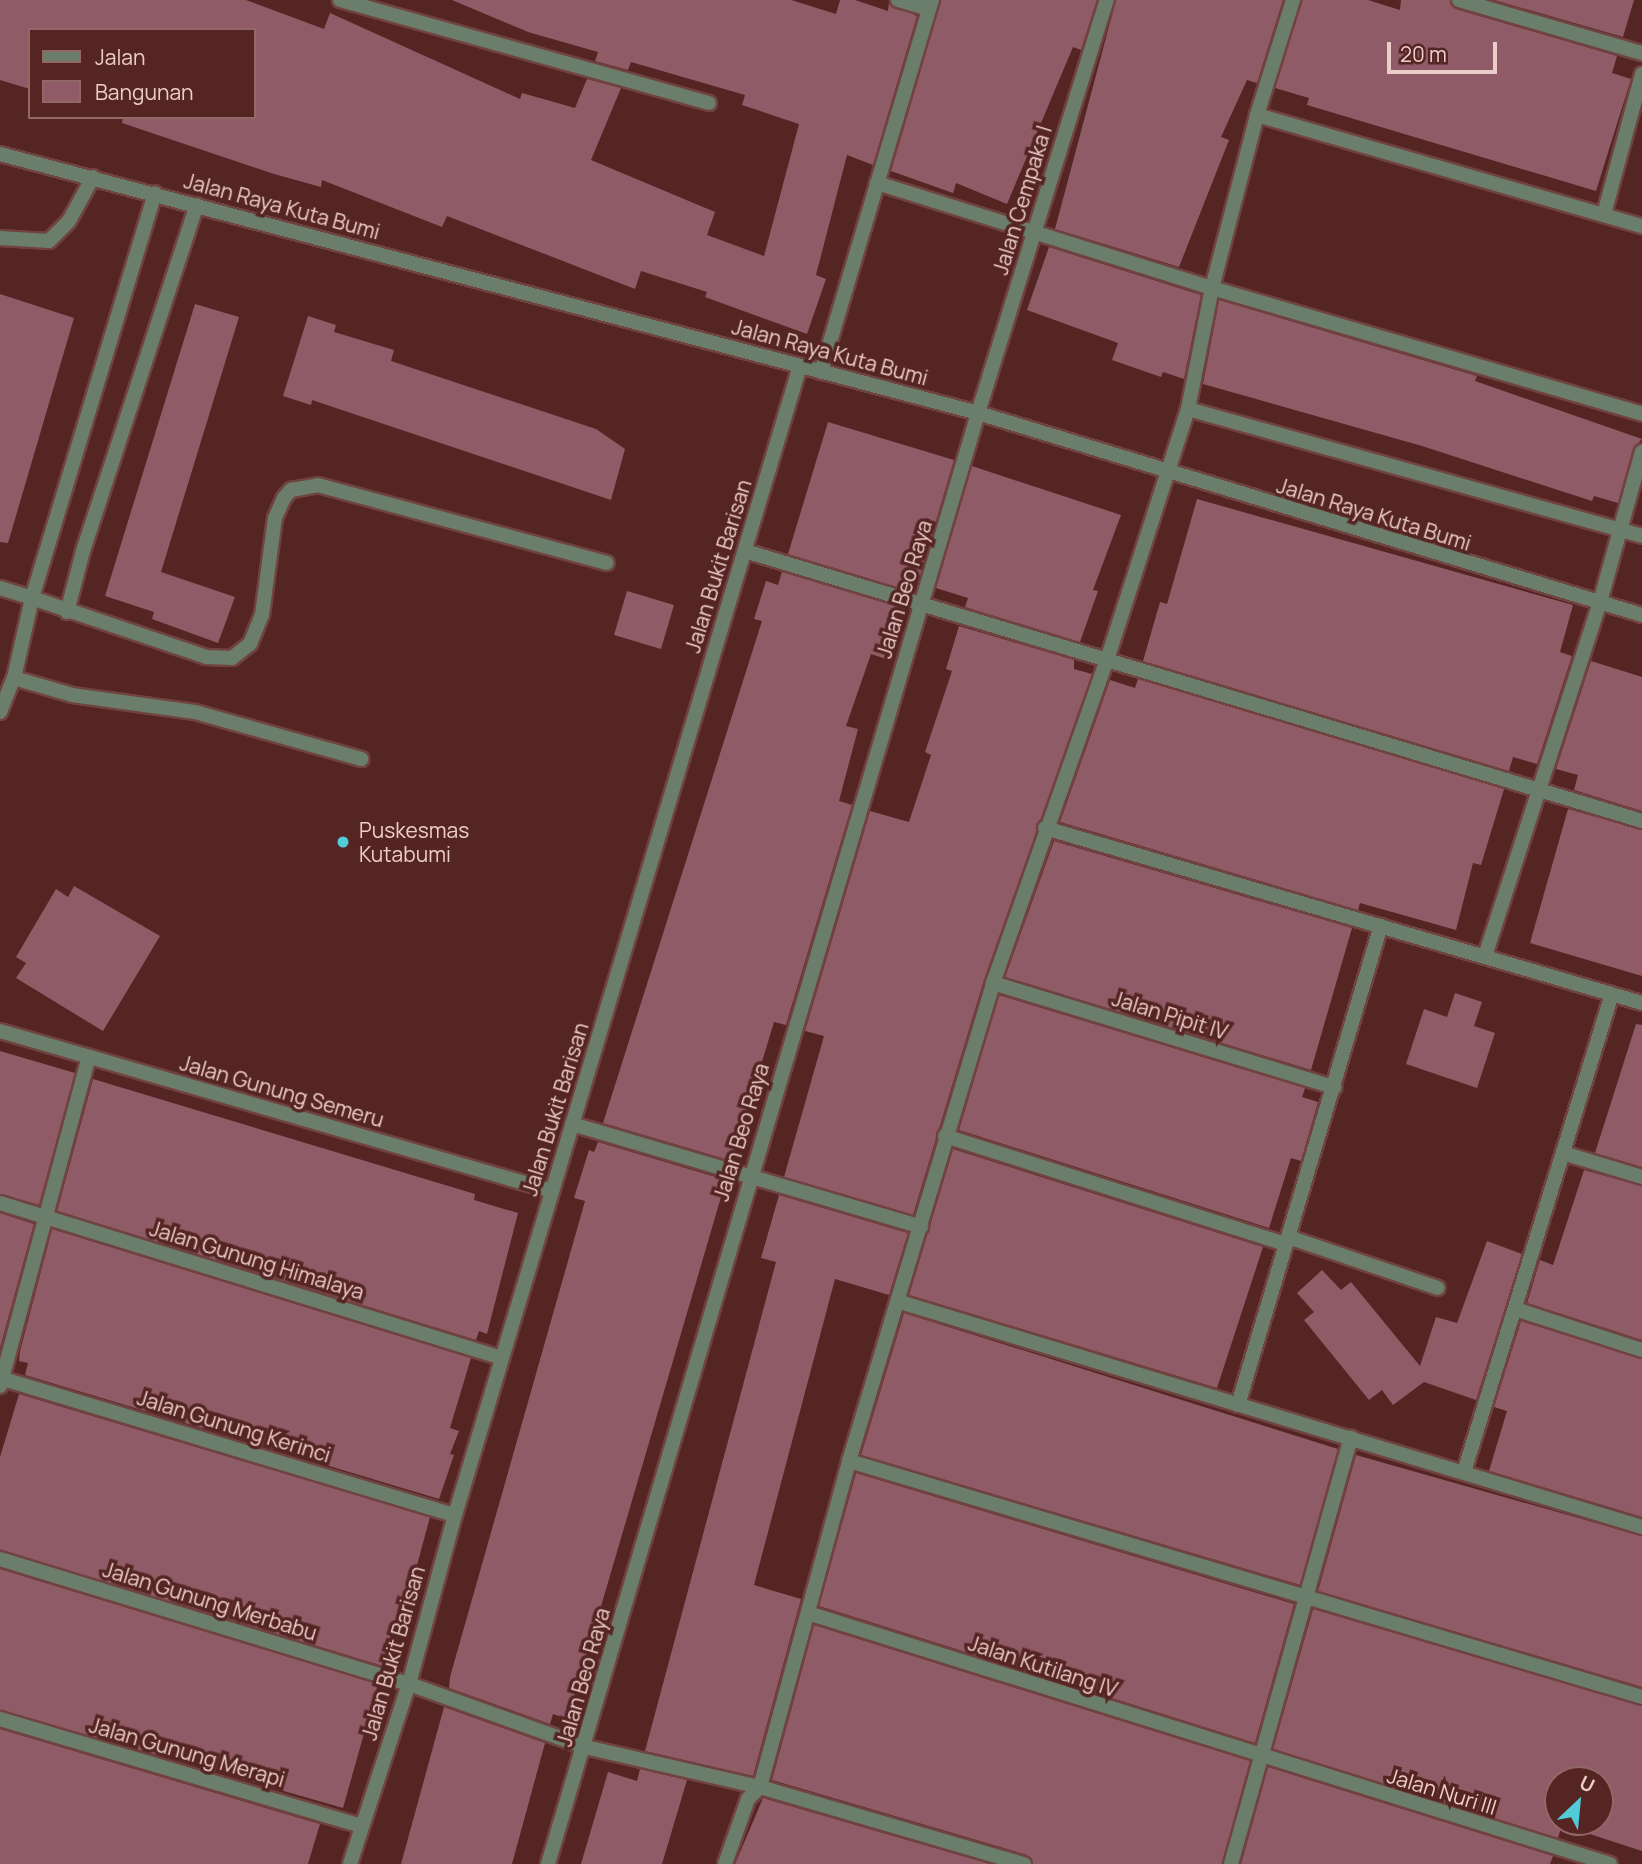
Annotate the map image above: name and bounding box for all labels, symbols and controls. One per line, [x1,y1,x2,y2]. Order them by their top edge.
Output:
legend [28,28,256,119]
scale bar [1390,28,1500,72]
text: 20 m [1400,40,1447,68]
text: Jalan [95,43,145,71]
text: Bangunan [95,78,194,106]
street label: Jalan Cempaka I [987,122,1057,278]
street label: Jalan Raya Kuta Bumi [181,168,383,244]
street label: Jalan Raya Kuta Bumi [729,314,931,390]
street label: Jalan Raya Kuta Bumi [1274,472,1474,556]
street label: Jalan Bukit Barisan [680,476,756,656]
street label: Jalan Beo Raya [871,517,937,661]
place label: Puskesmas Kutabumi [359,817,469,867]
marker: Puskesmas Kutabumi [333,832,353,852]
street label: Jalan Pipit IV [1109,985,1231,1045]
street label: Jalan Bukit Barisan [517,1019,593,1199]
street label: Jalan Gunung Semeru [177,1050,387,1132]
street label: Jalan Beo Raya [708,1060,774,1204]
street label: Jalan Gunung Himalaya [147,1215,367,1305]
street label: Jalan Gunung Kerinci [134,1385,334,1467]
street label: Jalan Gunung Merbabu [100,1556,320,1646]
street label: Jalan Bukit Barisan [356,1563,430,1743]
street label: Jalan Beo Raya [551,1605,615,1749]
street label: Jalan Kutilang IV [965,1630,1121,1702]
street label: Jalan Gunung Merapi [86,1712,288,1792]
street label: Jalan Nuri III [1384,1762,1500,1820]
north arrow [1544,1766,1614,1836]
text: U [1575,1769,1599,1799]

